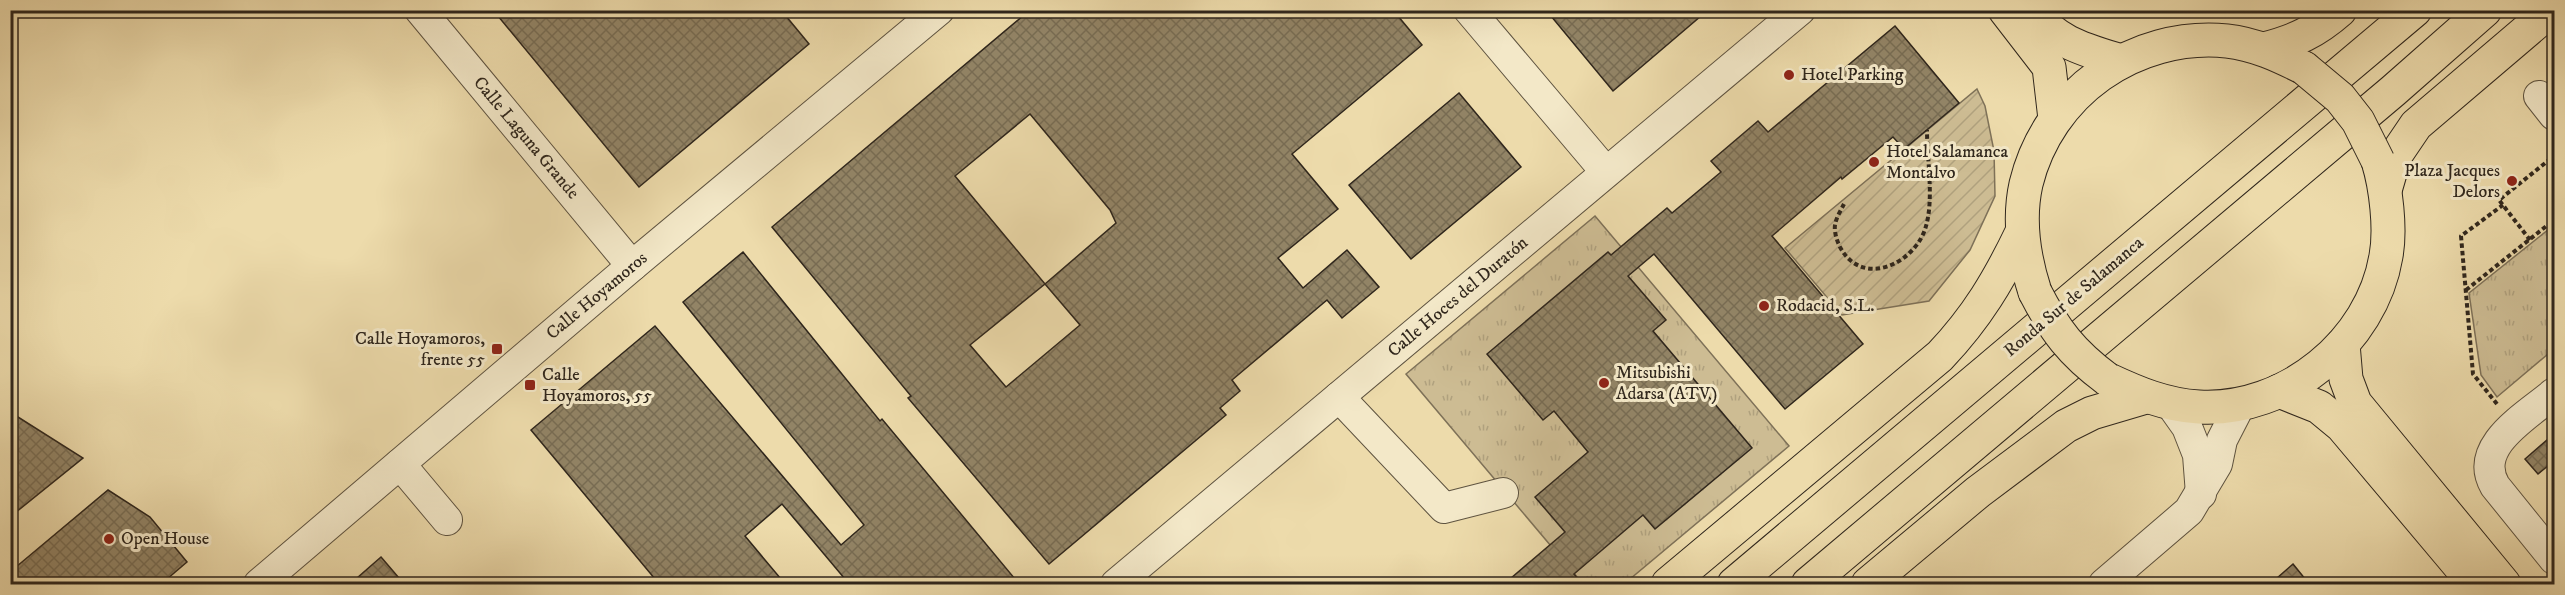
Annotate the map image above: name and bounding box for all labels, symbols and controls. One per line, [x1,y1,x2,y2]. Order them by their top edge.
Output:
place label: Hotel Parking [1801,64,1904,86]
marker: Hotel Parking [1782,68,1796,82]
street label: Calle Laguna Grande [468,72,584,204]
place label: Hotel Salamanca Montalvo [1886,141,2008,184]
marker: Hotel Salamanca Montalvo [1867,155,1881,169]
place label: Plaza Jacques Delors [2404,160,2500,203]
marker: Plaza Jacques Delors [2505,174,2519,188]
street label: Calle Hoces del Duratón [1383,231,1533,362]
street label: Ronda Sur de Salamanca [2000,232,2149,362]
street label: Calle Hoyamoros [542,247,652,345]
place label: Rodacid, S.L. [1776,295,1875,317]
marker: Rodacid, S.L. [1757,299,1771,313]
place label: Calle Hoyamoros, frente 55 [355,328,485,371]
marker: Calle Hoyamoros, frente 55 [490,342,504,356]
place label: Mitsubishi Adarsa (ATV) [1616,362,1717,405]
place label: Calle Hoyamoros, 55 [542,364,652,407]
marker: Mitsubishi Adarsa (ATV) [1597,376,1611,390]
marker: Calle Hoyamoros, 55 [523,378,537,392]
place label: Open House [121,528,209,550]
marker: Open House [102,532,116,546]

